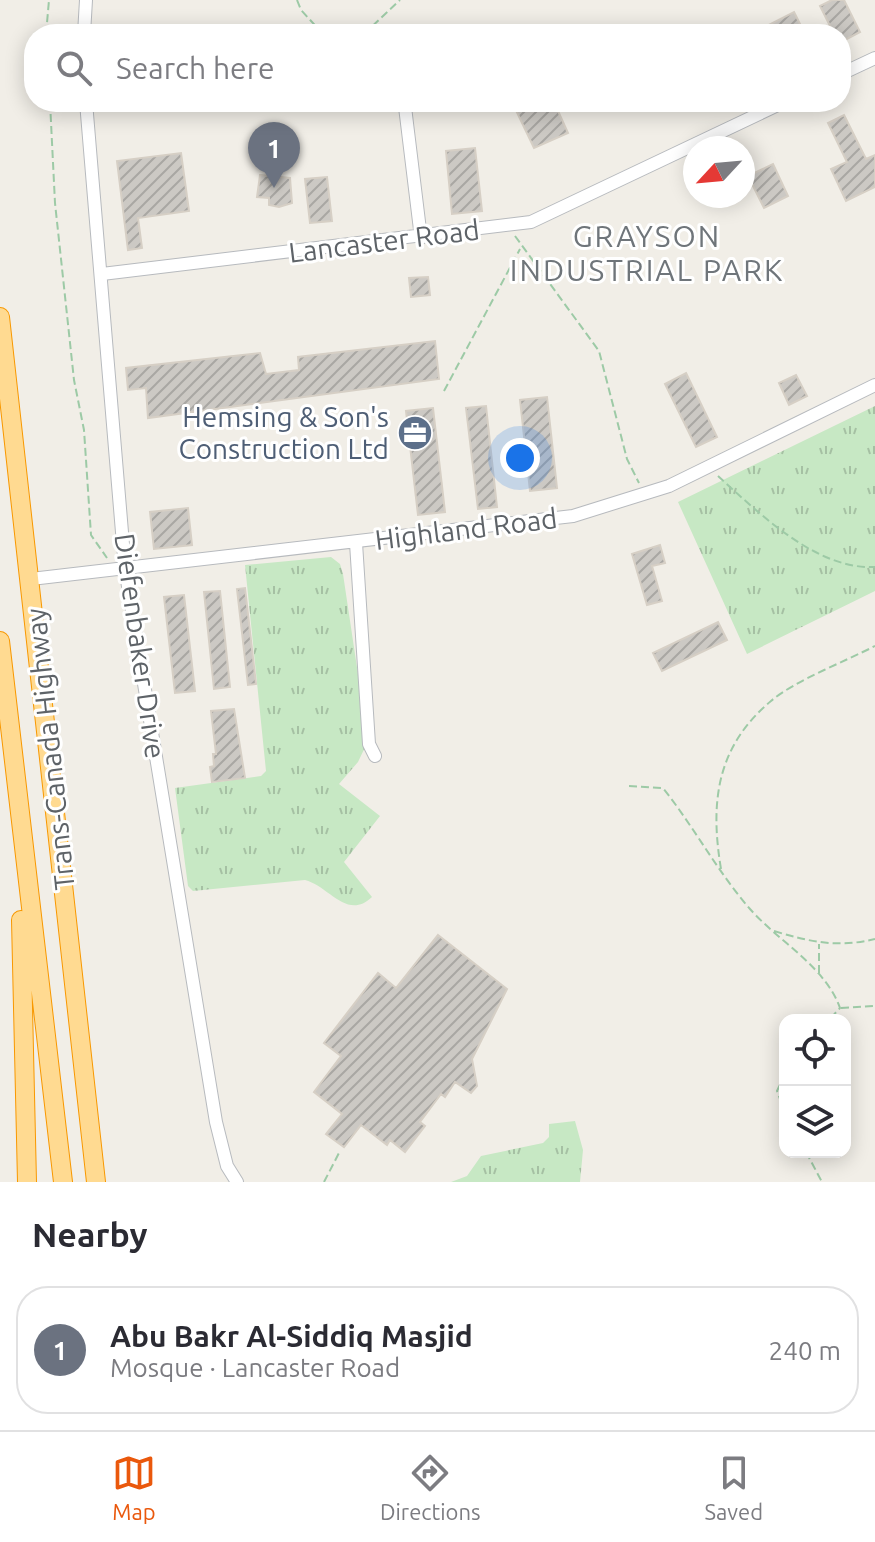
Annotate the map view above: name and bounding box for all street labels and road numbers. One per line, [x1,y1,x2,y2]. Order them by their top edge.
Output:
street label: Lancaster Road [287,213,481,268]
street label: Highland Road [373,502,559,555]
street label: Diefenbaker Drive [109,531,172,761]
street label: Trans-Canada Highway [19,607,80,891]

